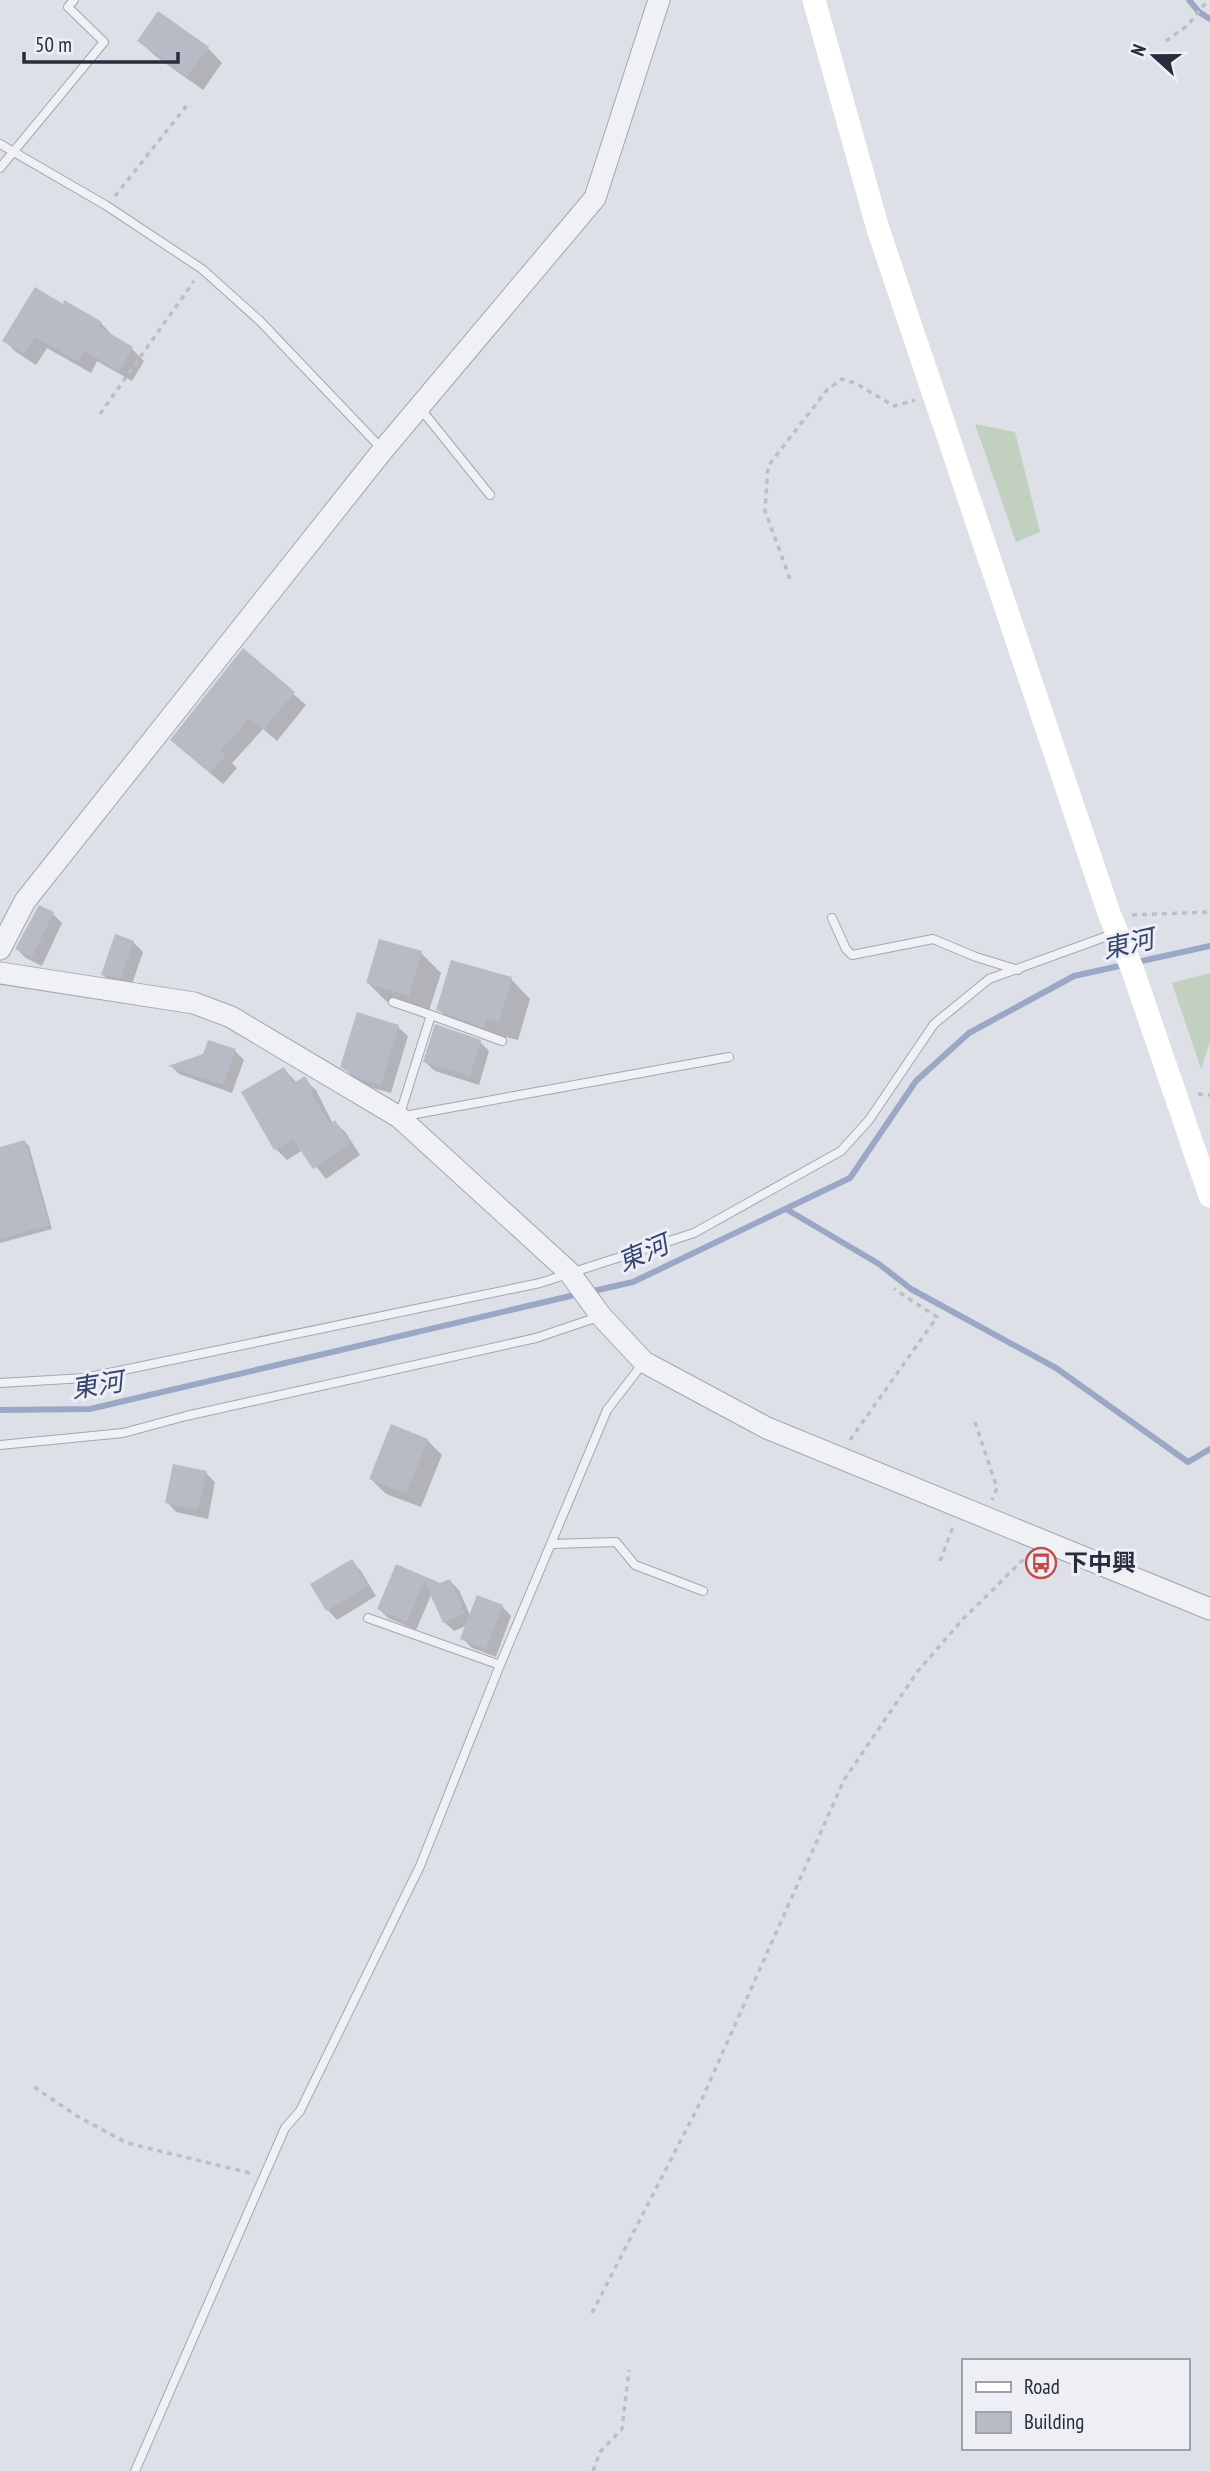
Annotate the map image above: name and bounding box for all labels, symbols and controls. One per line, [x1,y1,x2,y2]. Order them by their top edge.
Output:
scale bar [24,21,178,65]
north arrow [1119,21,1189,91]
text: 50 m [35,31,72,58]
text: N [1125,41,1151,59]
water label: 東河 [1099,920,1162,965]
water label: 東河 [612,1225,678,1278]
water label: 東河 [69,1363,130,1405]
bus stop icon: 下中興 [1024,1546,1058,1580]
place label: 下中興 [1064,1547,1136,1578]
legend [962,2359,1189,2450]
text: Road [1024,2373,1060,2400]
text: Building [1024,2408,1084,2435]

